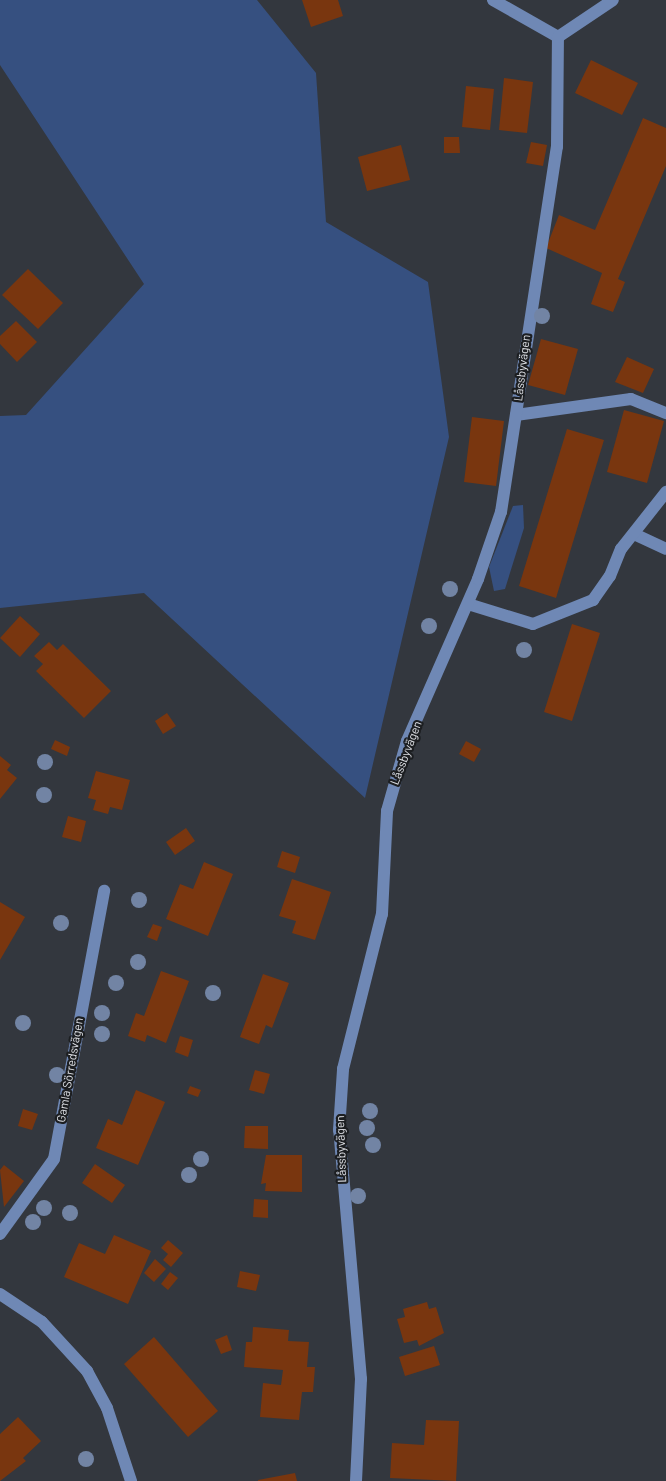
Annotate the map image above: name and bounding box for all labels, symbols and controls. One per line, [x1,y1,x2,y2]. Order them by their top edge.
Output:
street label: Låssbyvägen [511,334,533,402]
street label: Låssbyvägen [387,719,425,787]
street label: Gamla Sörredsvägen [54,1017,86,1123]
street label: Låssbyvägen [333,1115,349,1183]

